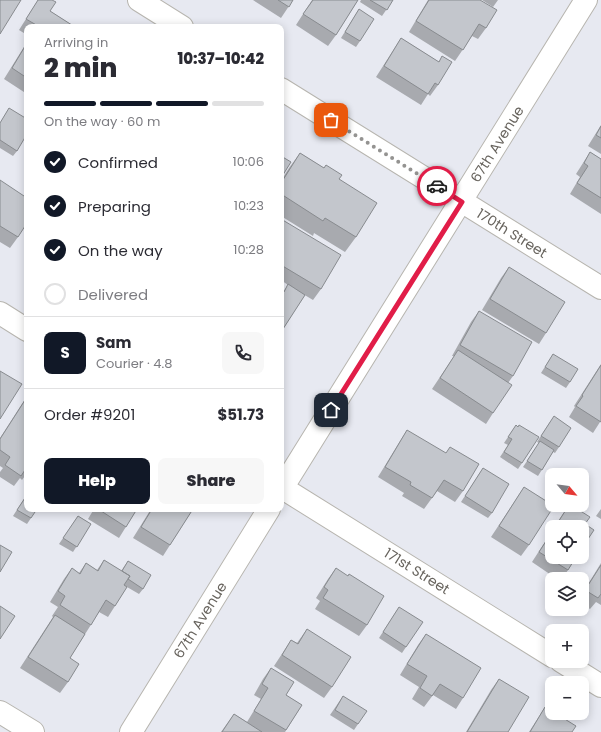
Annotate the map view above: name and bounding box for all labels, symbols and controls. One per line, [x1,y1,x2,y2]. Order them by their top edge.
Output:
text: Arriving in [44,33,108,52]
text: 10:37–10:42 [177,48,264,69]
text: 2 min [44,50,117,86]
street label: 67th Avenue [465,102,529,186]
pin [314,103,348,137]
icon: bag [320,109,342,131]
text: On the way · 60 m [44,112,160,131]
icon: check [44,151,66,173]
text: Confirmed [78,152,158,173]
text: 10:06 [232,152,264,171]
courier [417,166,457,206]
icon: car [426,175,448,197]
icon: check [44,195,66,217]
text: Preparing [78,196,151,217]
text: 10:23 [234,196,264,215]
street label: 170th Street [473,203,551,263]
icon: check [44,239,66,261]
text: On the way [78,240,163,261]
text: 10:28 [233,240,264,259]
text: Delivered [78,284,148,305]
text: Sam [96,332,131,353]
button: phone [222,332,264,374]
text: S [60,342,70,363]
text: Courier · 4.8 [96,354,172,373]
pin [314,393,348,427]
icon: home [320,399,342,421]
text: Order #9201 [44,404,135,425]
text: $51.73 [217,404,264,425]
button: Help [44,458,150,504]
button: Share [158,458,264,504]
north arrow [545,468,589,512]
map controls [545,468,589,720]
button: locate [545,520,589,564]
street label: 171st Street [380,543,454,599]
button: layers [545,572,589,616]
street label: 67th Avenue [168,578,232,662]
button: + [545,624,589,668]
button: − [545,676,589,720]

